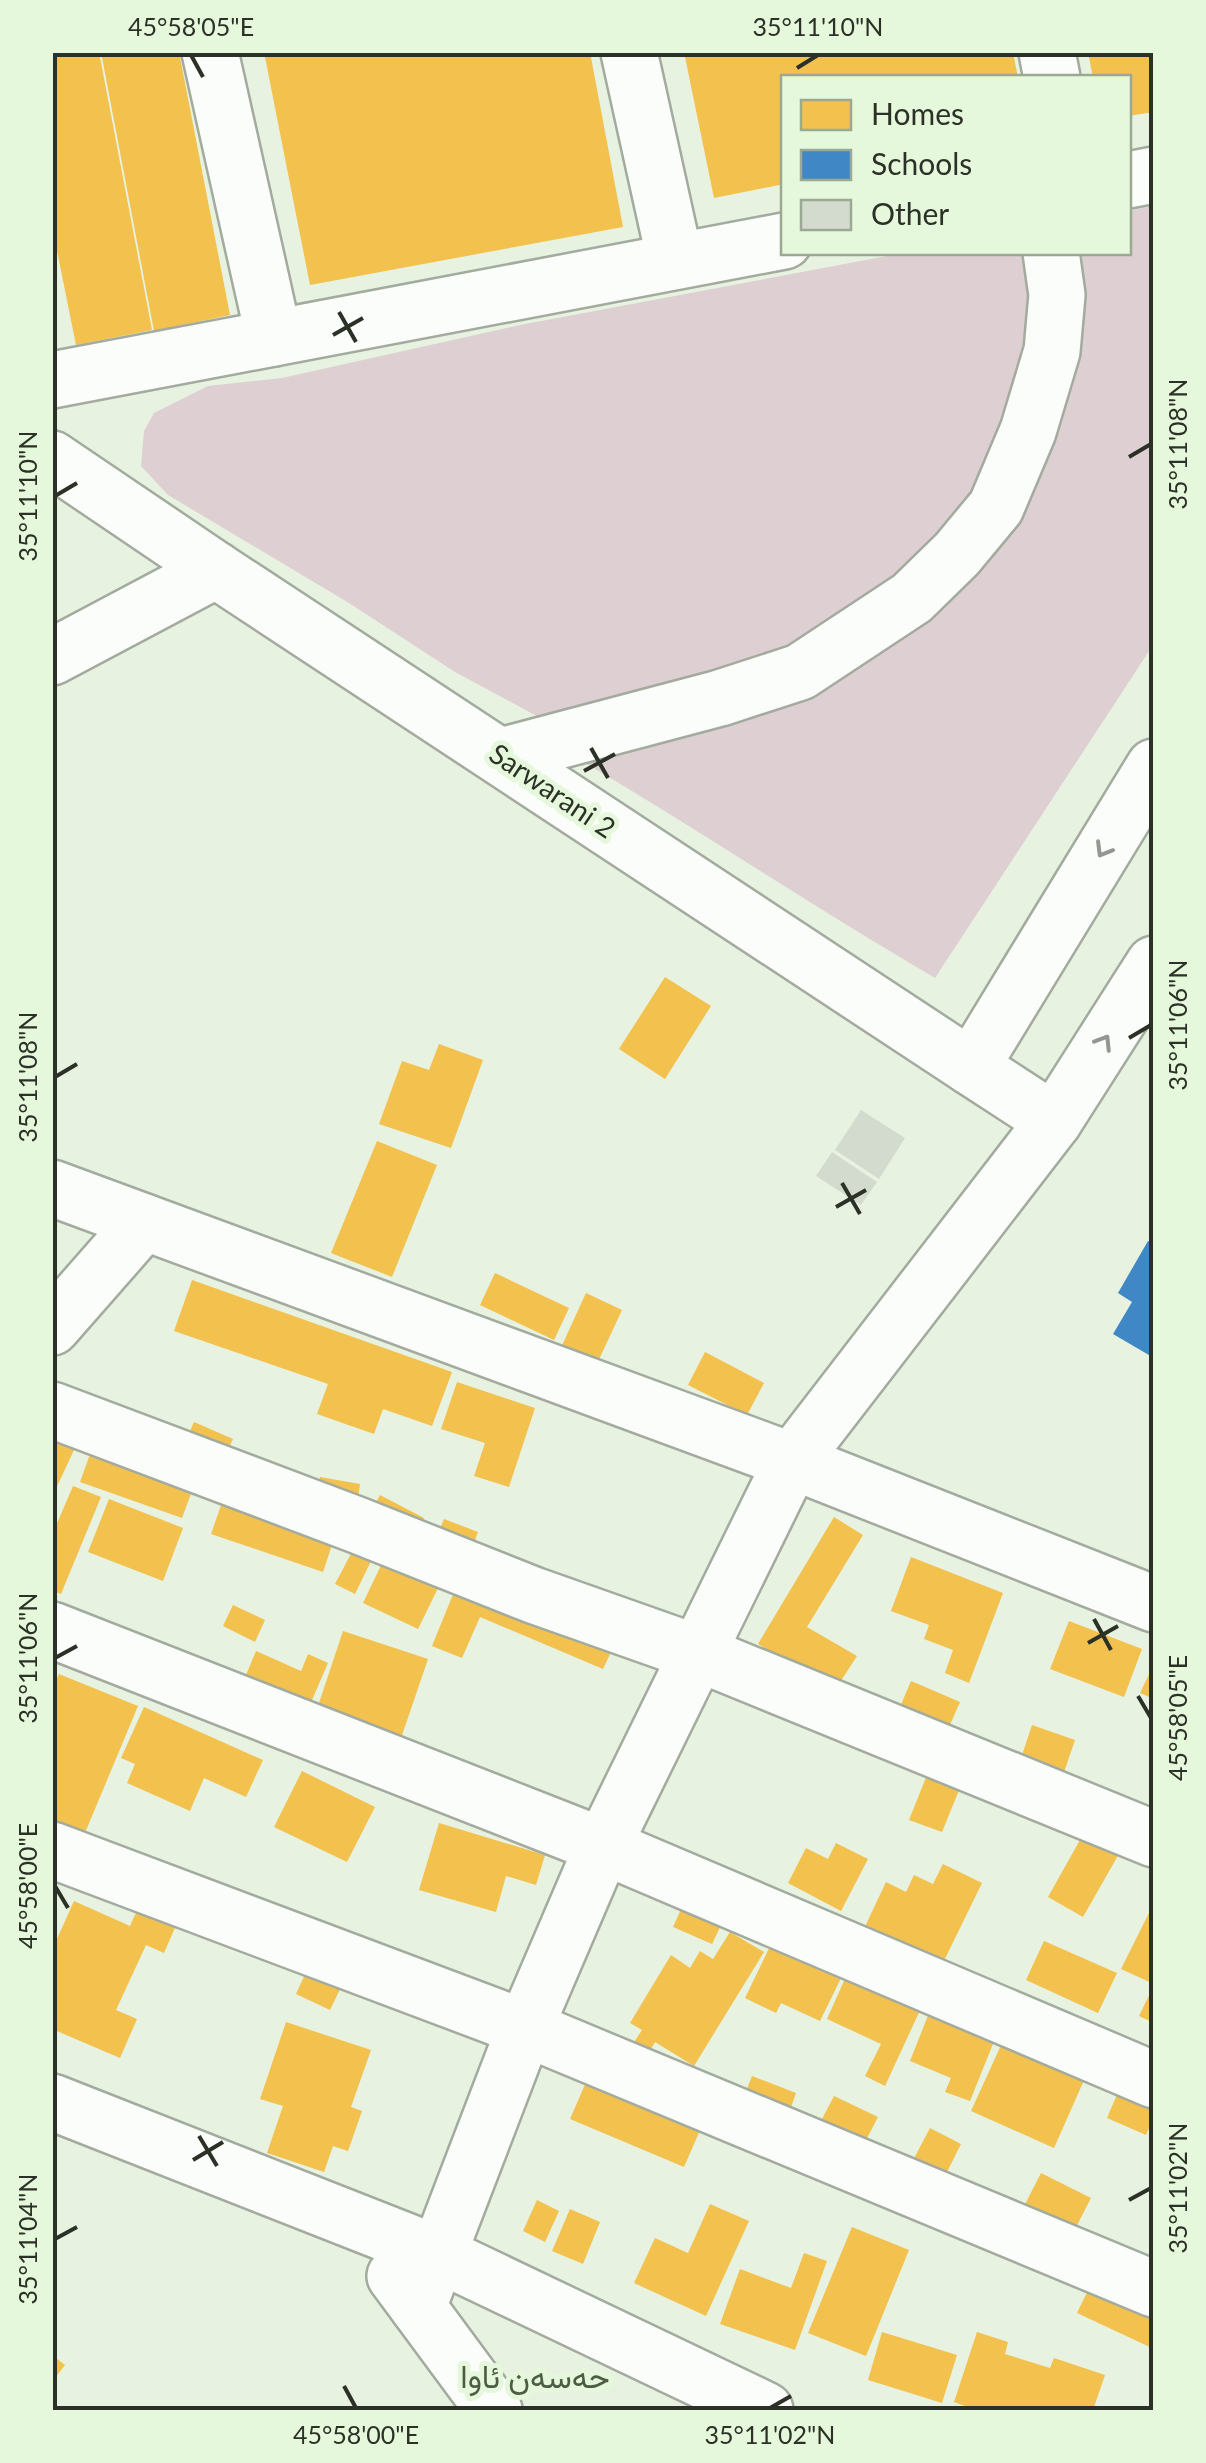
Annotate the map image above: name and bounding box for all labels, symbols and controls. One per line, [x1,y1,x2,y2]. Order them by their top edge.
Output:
text: 45°58'05"E [128,11,254,41]
text: 35°11'10"N [753,11,883,41]
legend [781,75,1131,255]
text: Homes [871,95,964,131]
text: Schools [871,145,972,181]
text: Other [871,195,949,231]
text: 35°11'08"N [1162,379,1192,509]
text: 35°11'10"N [12,431,42,561]
street label: Sarwarani 2 [484,736,622,844]
one-way arrow [1096,839,1115,857]
text: 35°11'06"N [1162,960,1192,1090]
text: 35°11'08"N [12,1012,42,1142]
one-way arrow [1091,1035,1110,1053]
text: 35°11'06"N [12,1593,42,1723]
text: 45°58'05"E [1162,1655,1192,1781]
text: 45°58'00"E [12,1823,42,1949]
text: 35°11'02"N [1162,2123,1192,2253]
text: 35°11'04"N [12,2174,42,2304]
district label: حەسەن ئاوا [460,2356,610,2397]
text: 45°58'00"E [293,2419,419,2449]
text: 35°11'02"N [705,2419,835,2449]

